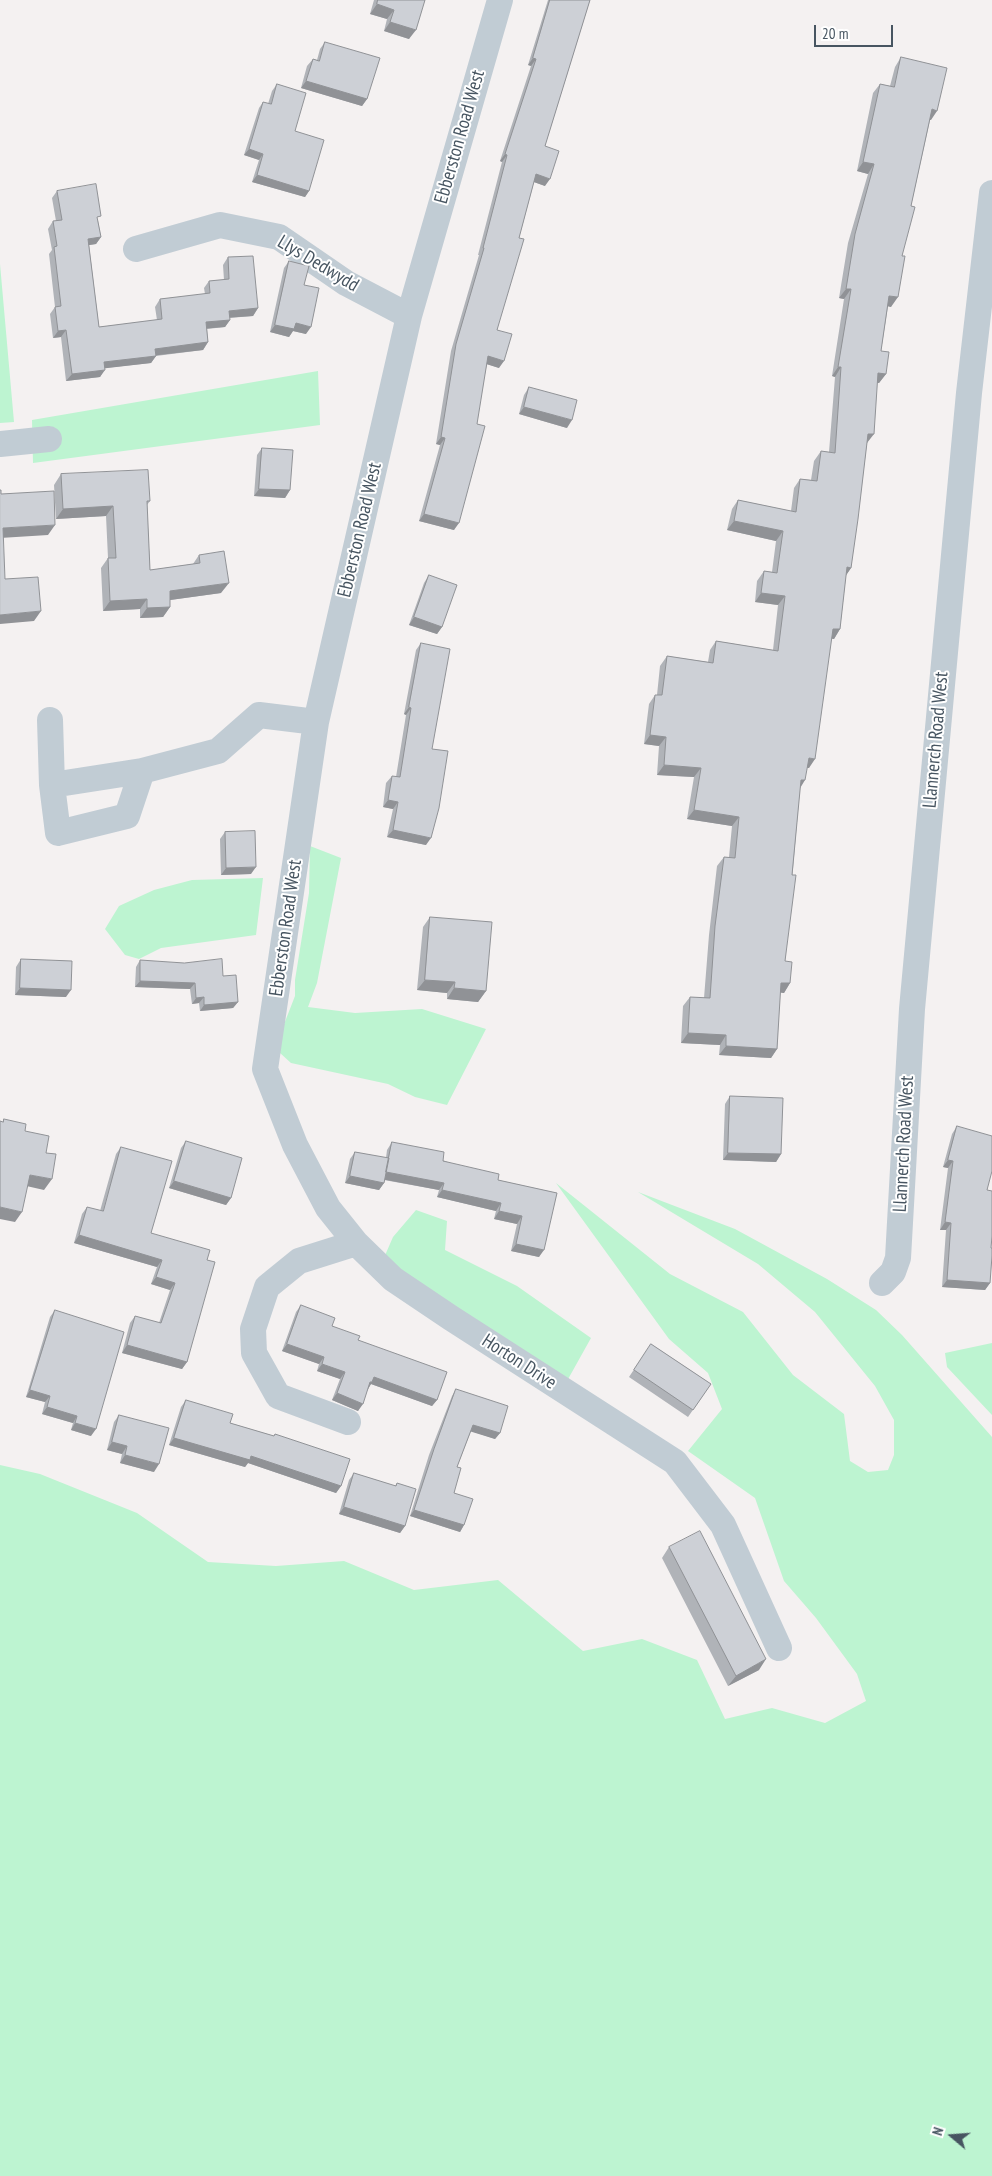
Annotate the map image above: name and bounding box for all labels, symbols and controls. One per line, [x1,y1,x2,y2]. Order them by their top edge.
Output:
scale bar [817,15,896,47]
text: 20 m [822,24,848,43]
street label: Ebberston Road West [430,68,490,206]
street label: Llys Dedwydd [273,231,363,297]
street label: Ebberston Road West [333,460,387,600]
street label: Llannerch Road West [919,671,953,809]
street label: Ebberston Road West [265,858,307,998]
street label: Llannerch Road West [889,1075,919,1213]
street label: Horton Drive [477,1330,561,1394]
north arrow [927,2111,977,2161]
text: N [928,2125,947,2138]

